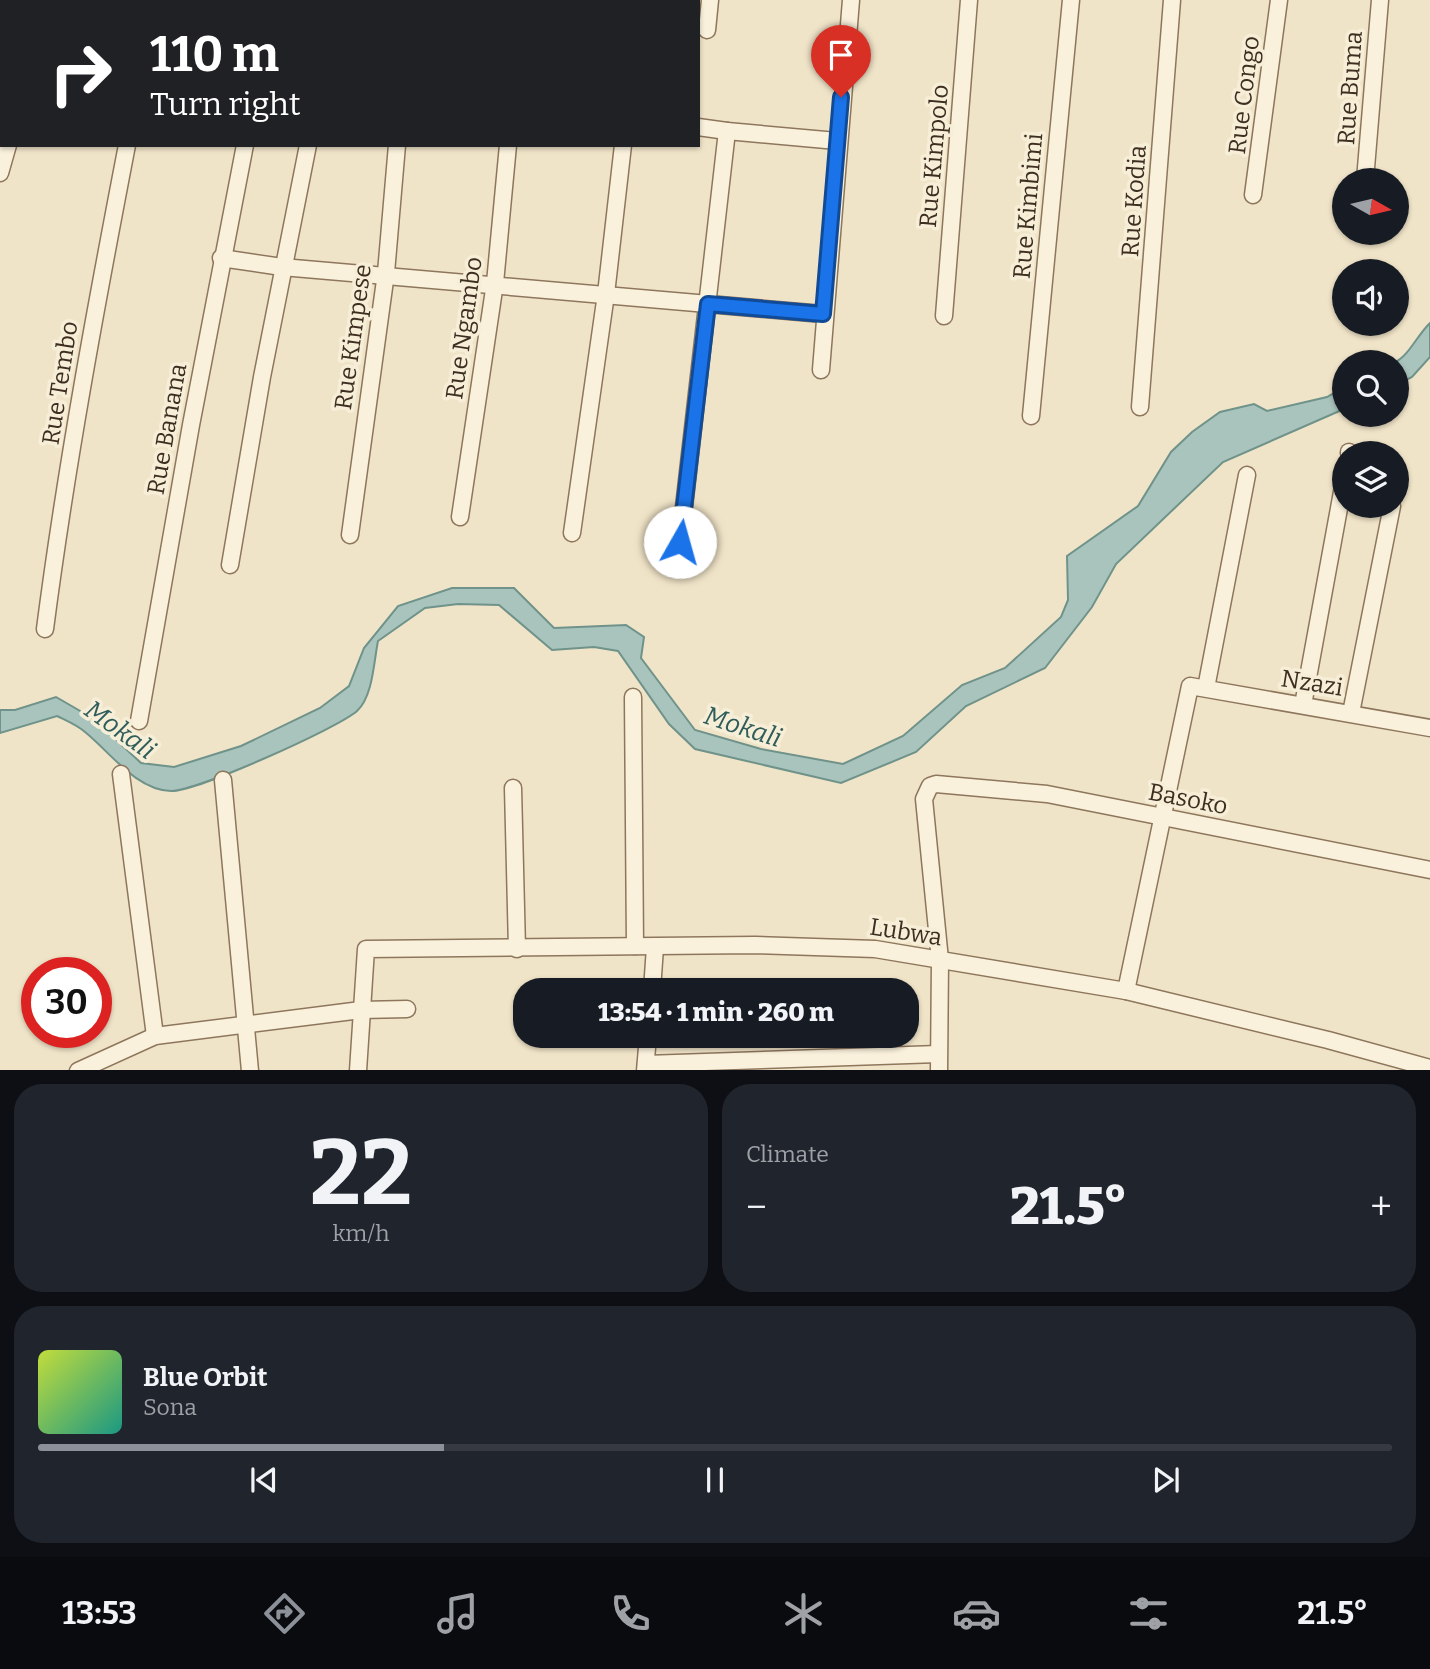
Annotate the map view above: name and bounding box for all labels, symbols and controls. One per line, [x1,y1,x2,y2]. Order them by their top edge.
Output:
text: 110 m [150,25,279,84]
pin [811,25,871,97]
icon: right [35,28,126,119]
street label: Rue Buma [1332,30,1368,146]
street label: Rue Congo [1223,34,1265,156]
icon: arrive [822,36,860,74]
street label: Rue Kimpolo [914,83,954,229]
text: Turn right [150,85,301,123]
street label: Rue Kimbimi [1008,132,1048,280]
street label: Rue Kodia [1116,144,1152,258]
north arrow [1332,168,1409,245]
map controls [1332,168,1409,518]
street label: Rue Ngambo [440,255,488,401]
button: sound [1332,259,1409,336]
street label: Rue Kimpese [329,262,377,412]
street label: Rue Tembo [36,319,84,447]
button: search [1332,350,1409,427]
street label: Rue Banana [142,361,192,497]
button: layers [1332,441,1409,518]
position arrow [643,505,717,579]
street label: Nzazi [1279,664,1345,702]
water label: Mokali [79,694,161,766]
water label: Mokali [700,700,786,754]
street label: Basoko [1146,778,1230,820]
street label: Lubwa [868,912,944,952]
speed limit sign: 30 [21,957,112,1048]
text: 13:54 · 1 min · 260 m [598,997,834,1028]
text: 22 [310,1119,412,1228]
text: Climate [746,1140,829,1168]
text: 21.5° [1010,1175,1127,1238]
text: − [746,1184,767,1230]
text: + [1370,1184,1392,1230]
text: km/h [333,1219,389,1247]
text: Blue Orbit [143,1362,267,1393]
text: Sona [143,1393,197,1421]
icon: previous [245,1461,283,1499]
icon: pause [696,1461,734,1499]
icon: next [1147,1461,1185,1499]
icon: directions [260,1589,309,1638]
icon: music [433,1589,482,1638]
icon: phone [606,1589,655,1638]
icon: climate [779,1589,828,1638]
icon: car [952,1589,1001,1638]
icon: filters [1124,1589,1173,1638]
text: 13:53 [62,1594,137,1632]
text: 21.5° [1297,1594,1368,1632]

